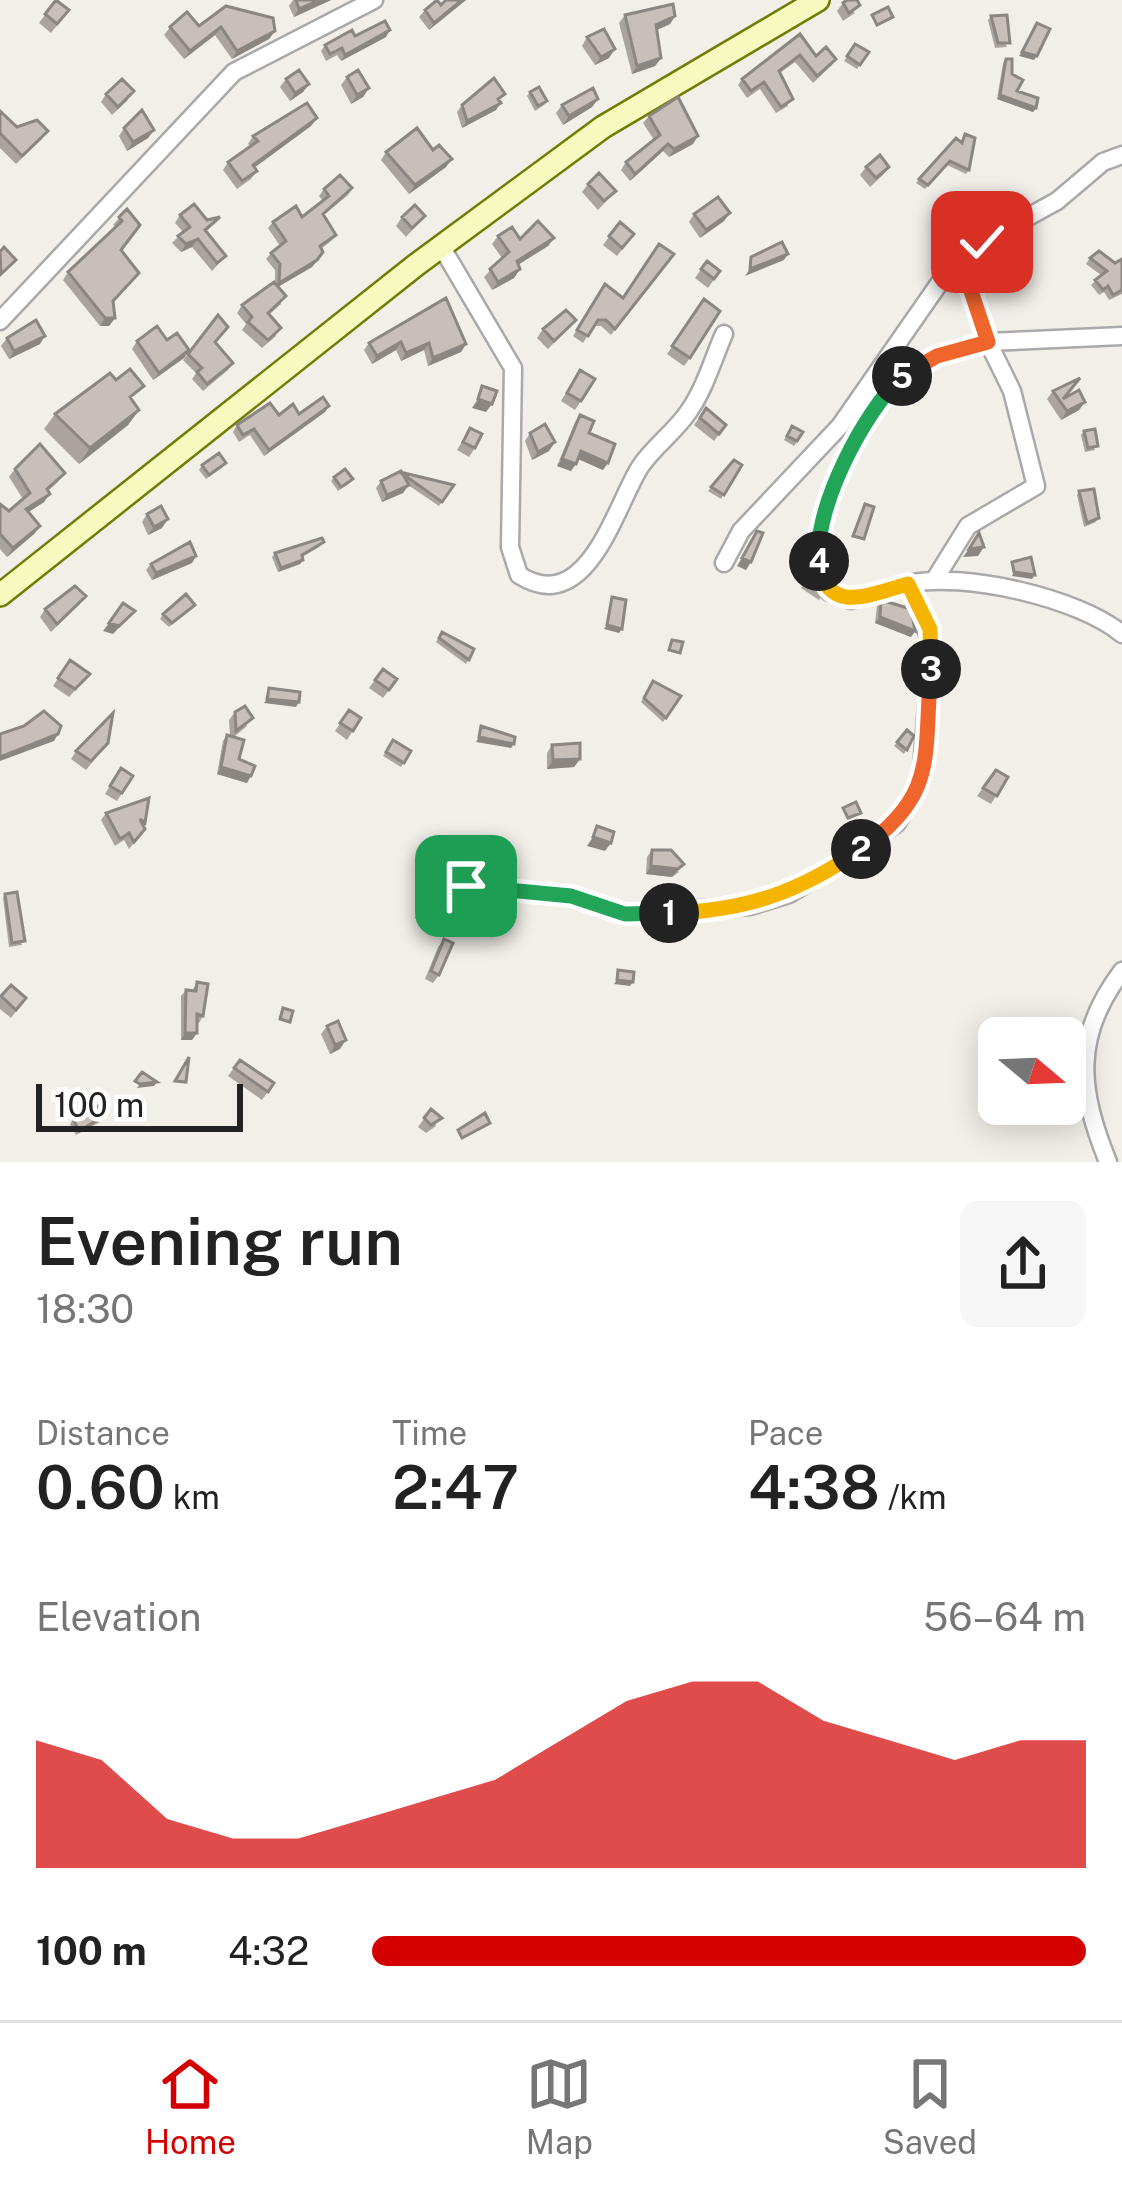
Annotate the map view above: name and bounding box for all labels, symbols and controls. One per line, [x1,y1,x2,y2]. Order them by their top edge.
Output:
pin [931,191,1033,293]
icon: check [949,209,1015,275]
pin: 5 [872,346,932,406]
text: 5 [891,357,913,395]
pin: 4 [789,531,849,591]
text: 4 [808,542,830,580]
pin: 3 [901,639,961,699]
text: 3 [920,650,942,688]
pin: 2 [831,819,891,879]
text: 2 [851,830,871,868]
pin [415,835,517,937]
icon: arrive [433,853,499,919]
pin: 1 [639,883,699,943]
text: 1 [662,894,676,932]
north arrow [978,1017,1086,1125]
map controls [978,1017,1086,1125]
scale bar [36,1078,243,1131]
text: 100 m [54,1086,144,1124]
button: share [960,1201,1086,1327]
text: Evening run [36,1202,403,1280]
text: 18:30 [36,1286,134,1332]
text: Distance [36,1414,170,1452]
text: Time [392,1414,467,1452]
text: Pace [748,1414,823,1452]
text: 0.60 [36,1452,165,1523]
text: 2:47 [392,1452,519,1523]
text: 4:38 [748,1452,880,1523]
text: km [165,1478,220,1516]
text: /km [880,1478,947,1516]
text: Elevation [36,1594,202,1640]
text: 56–64 m [923,1594,1086,1640]
text: 100 m [36,1928,147,1974]
text: 4:32 [228,1928,309,1974]
tab: Home [145,2051,236,2161]
tab: Map [526,2051,593,2161]
tab: Saved [883,2051,977,2161]

